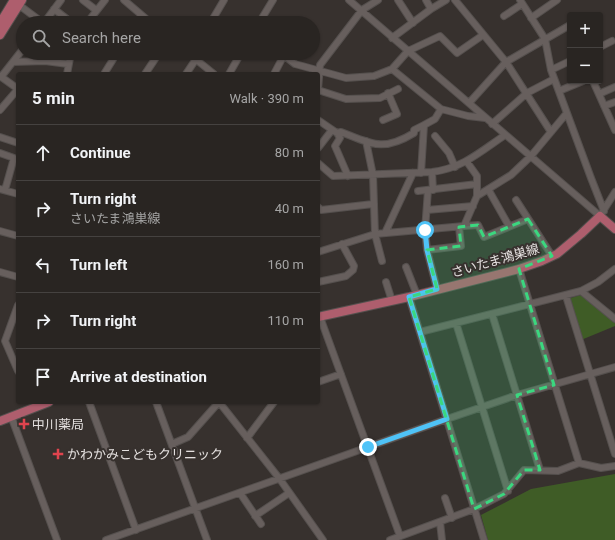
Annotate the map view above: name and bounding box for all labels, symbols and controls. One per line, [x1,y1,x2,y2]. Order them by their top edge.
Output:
map controls [567,12,603,84]
button: + [567,12,603,48]
search box [16,16,320,60]
icon: search [30,27,52,49]
text: Search here [62,29,141,47]
button: − [567,48,603,84]
text: 5 min [32,88,75,108]
text: Walk · 390 m [229,91,304,106]
icon: ahead [32,142,54,164]
text: Continue [70,144,131,162]
text: 80 m [275,145,304,160]
text: Turn right [70,190,136,208]
icon: right [32,198,54,220]
text: 40 m [275,201,304,216]
text: さいたま鴻巣線 [70,211,161,226]
route start [416,221,434,239]
street label: さいたま鴻巣線 [450,241,541,280]
icon: left [32,254,54,276]
text: Turn left [70,256,127,274]
text: 160 m [267,257,304,272]
icon: right [32,310,54,332]
text: Turn right [70,312,136,330]
text: 110 m [267,313,304,328]
icon: arrive [32,366,54,388]
text: Arrive at destination [70,368,207,386]
place label: 中川薬局 [32,417,84,432]
marker: 中川薬局 [19,419,29,429]
route end [359,438,377,456]
place label: かわかみこどもクリニック [67,447,223,462]
marker: かわかみこどもクリニック [52,448,64,460]

